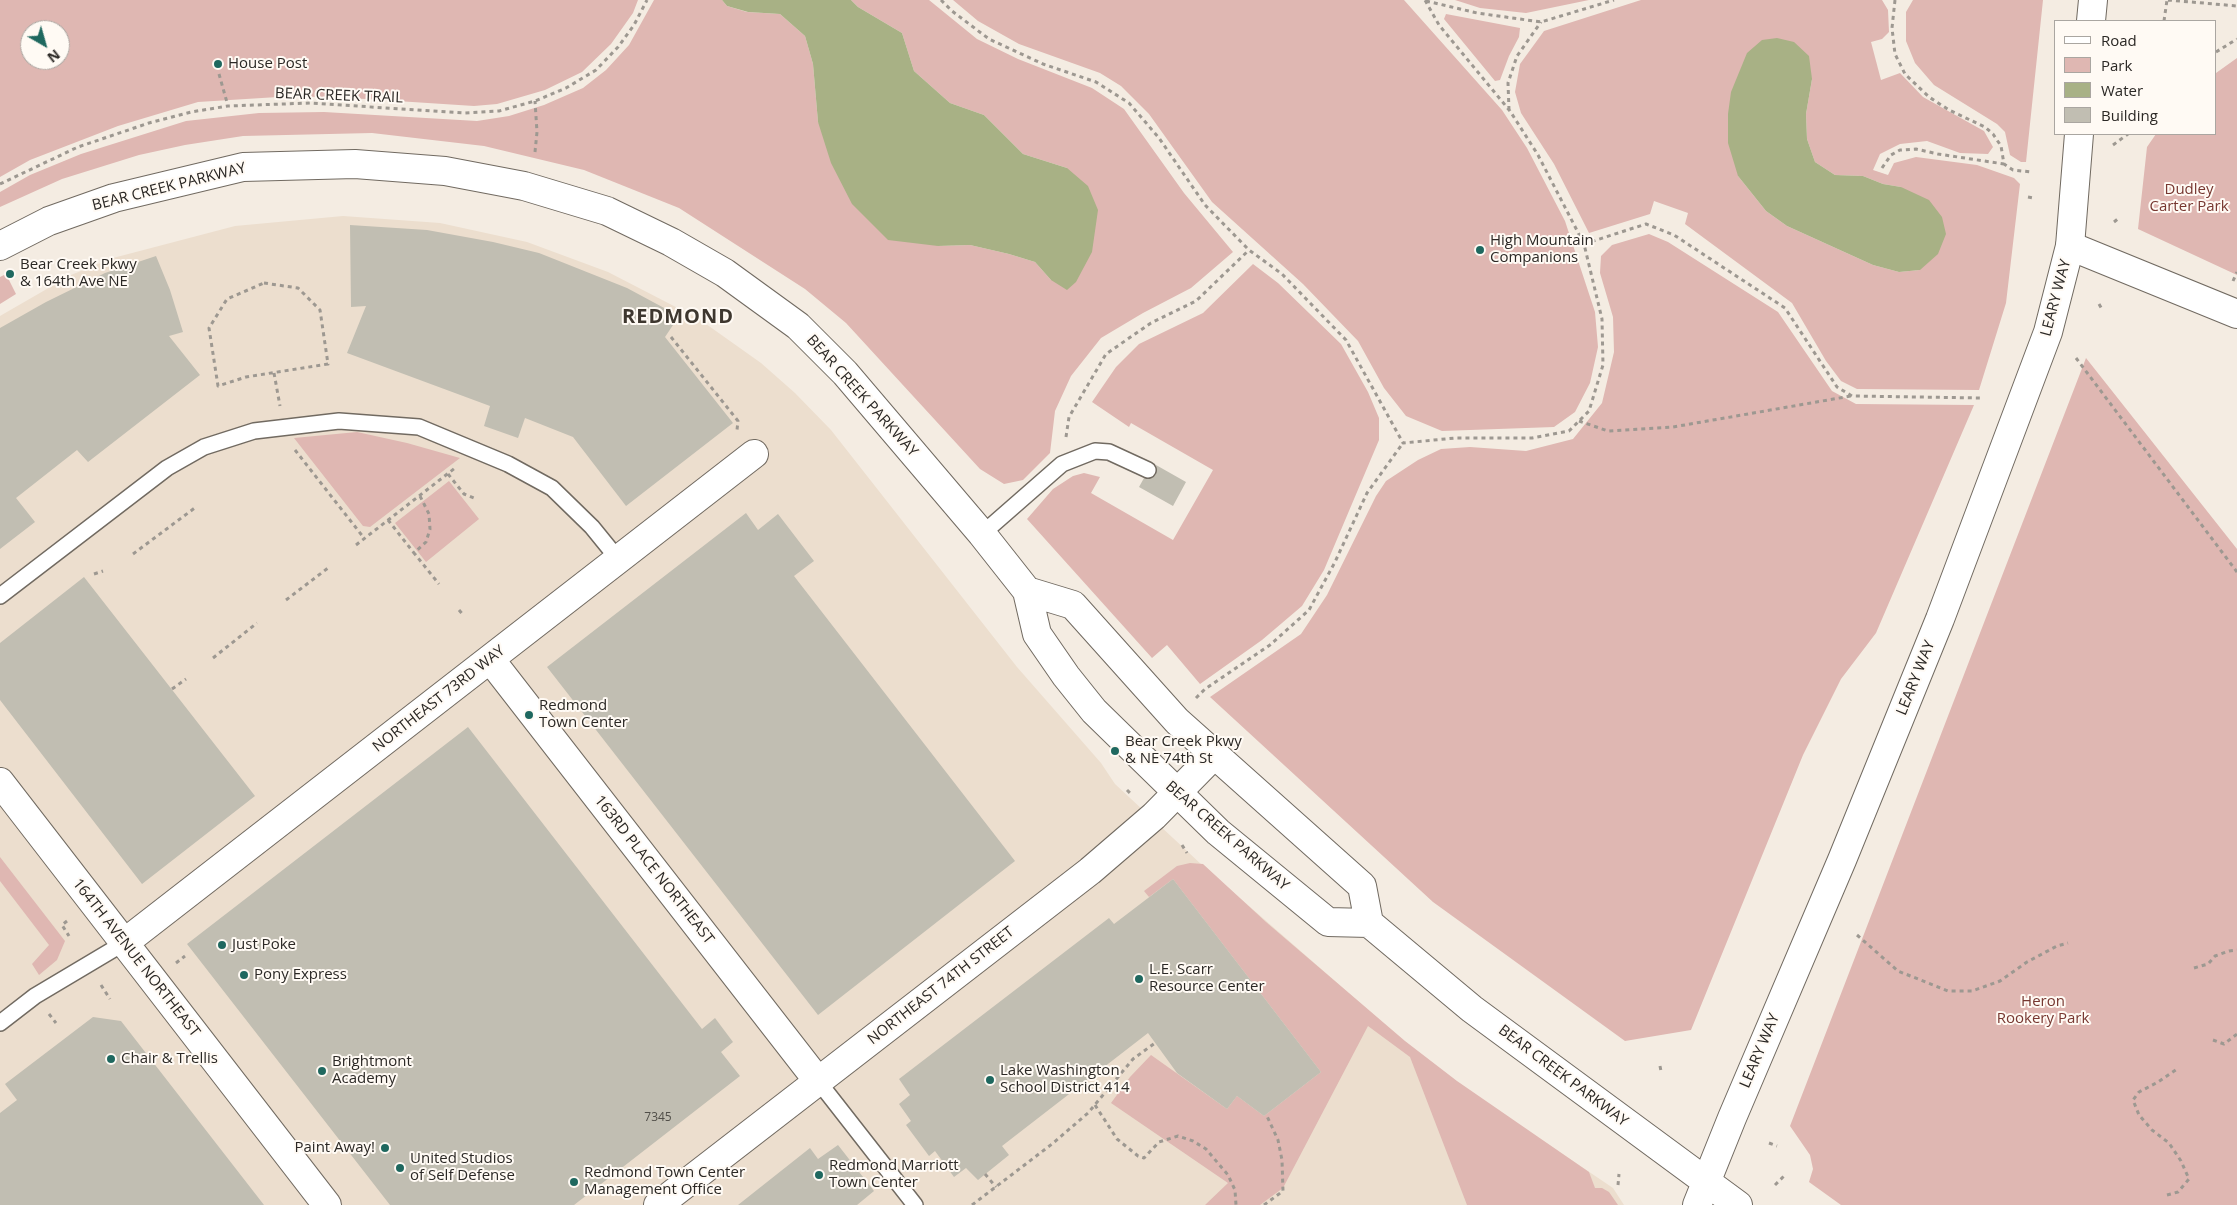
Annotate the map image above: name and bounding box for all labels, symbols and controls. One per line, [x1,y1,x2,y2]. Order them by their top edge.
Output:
north arrow [20,20,70,70]
legend [2054,20,2217,135]
text: Road [2101,30,2137,50]
text: N [44,45,64,67]
place label: House Post [228,55,307,73]
text: Park [2101,55,2132,75]
marker: House Post [212,58,224,70]
text: Water [2101,80,2143,100]
street label: BEAR CREEK TRAIL [275,85,403,107]
text: Building [2101,105,2158,125]
street label: BEAR CREEK PARKWAY [90,159,248,215]
park label: Dudley Carter Park [2149,181,2229,216]
place label: High Mountain Companions [1490,232,1594,267]
marker: High Mountain Companions [1474,244,1486,256]
place label: Bear Creek Pkwy & 164th Ave NE [20,256,137,291]
street label: LEARY WAY [2037,258,2075,338]
marker: Bear Creek Pkwy & 164th Ave NE [4,268,16,280]
district label: REDMOND [621,305,735,329]
street label: BEAR CREEK PARKWAY [803,331,921,461]
street label: LEARY WAY [1893,638,1939,718]
street label: NORTHEAST 73RD WAY [369,642,509,756]
place label: Redmond Town Center [539,697,628,732]
marker: Redmond Town Center [523,709,535,721]
place label: Bear Creek Pkwy & NE 74th St [1125,733,1242,768]
marker: Bear Creek Pkwy & NE 74th St [1109,745,1121,757]
street label: BEAR CREEK PARKWAY [1162,777,1292,895]
street label: 163RD PLACE NORTHEAST [590,792,718,948]
street label: 164TH AVENUE NORTHEAST [69,875,203,1041]
street label: NORTHEAST 74TH STREET [864,923,1018,1049]
place label: Just Poke [232,936,296,954]
marker: Just Poke [216,939,228,951]
place label: L.E. Scarr Resource Center [1149,961,1265,996]
place label: Pony Express [254,966,347,984]
marker: Pony Express [238,969,250,981]
marker: L.E. Scarr Resource Center [1133,973,1145,985]
park label: Heron Rookery Park [1997,993,2089,1028]
street label: LEARY WAY [1736,1011,1784,1091]
street label: BEAR CREEK PARKWAY [1495,1021,1631,1131]
place label: Chair & Trellis [121,1050,218,1068]
marker: Chair & Trellis [105,1053,117,1065]
place label: Brightmont Academy [332,1053,412,1088]
place label: Lake Washington School District 414 [1000,1062,1130,1097]
marker: Brightmont Academy [316,1065,328,1077]
marker: Lake Washington School District 414 [984,1074,996,1086]
house number: 7345 [644,1111,672,1125]
place label: Paint Away! [294,1139,375,1157]
marker: Paint Away! [379,1142,391,1154]
place label: United Studios of Self Defense [410,1150,515,1185]
place label: Redmond Marriott Town Center [829,1157,959,1192]
marker: United Studios of Self Defense [394,1162,406,1174]
place label: Redmond Town Center Management Office [584,1164,745,1199]
marker: Redmond Marriott Town Center [813,1169,825,1181]
marker: Redmond Town Center Management Office [568,1176,580,1188]

